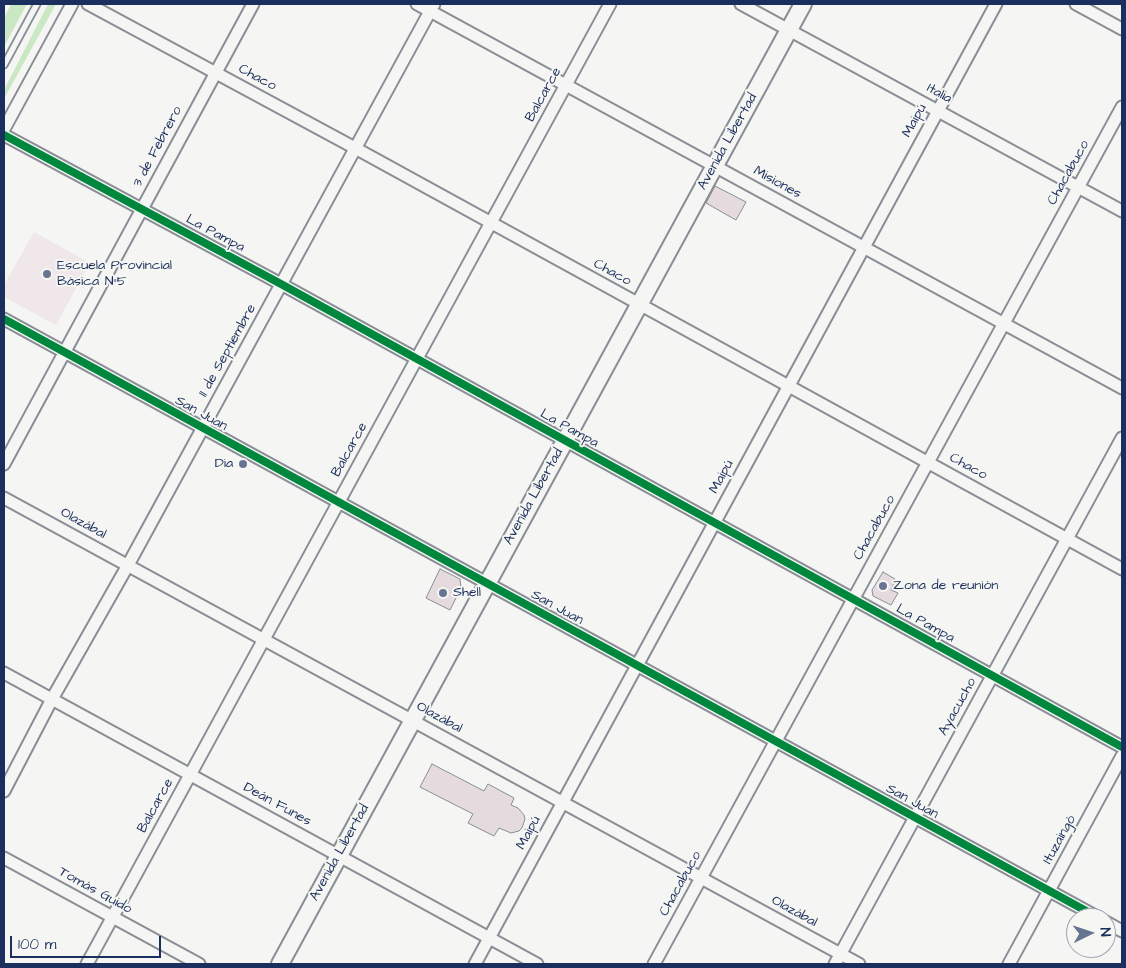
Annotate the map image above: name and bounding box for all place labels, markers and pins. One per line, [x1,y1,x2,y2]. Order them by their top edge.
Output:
place label: Escuela Provincial Básica N°5 [57,258,172,290]
marker: Escuela Provincial Básica N°5 [41,268,53,280]
place label: Dia [215,456,233,472]
marker: Dia [237,458,249,470]
place label: Zona de reunión [893,578,998,594]
marker: Zona de reunión [877,580,889,592]
place label: Shell [453,585,481,601]
marker: Shell [437,587,449,599]

